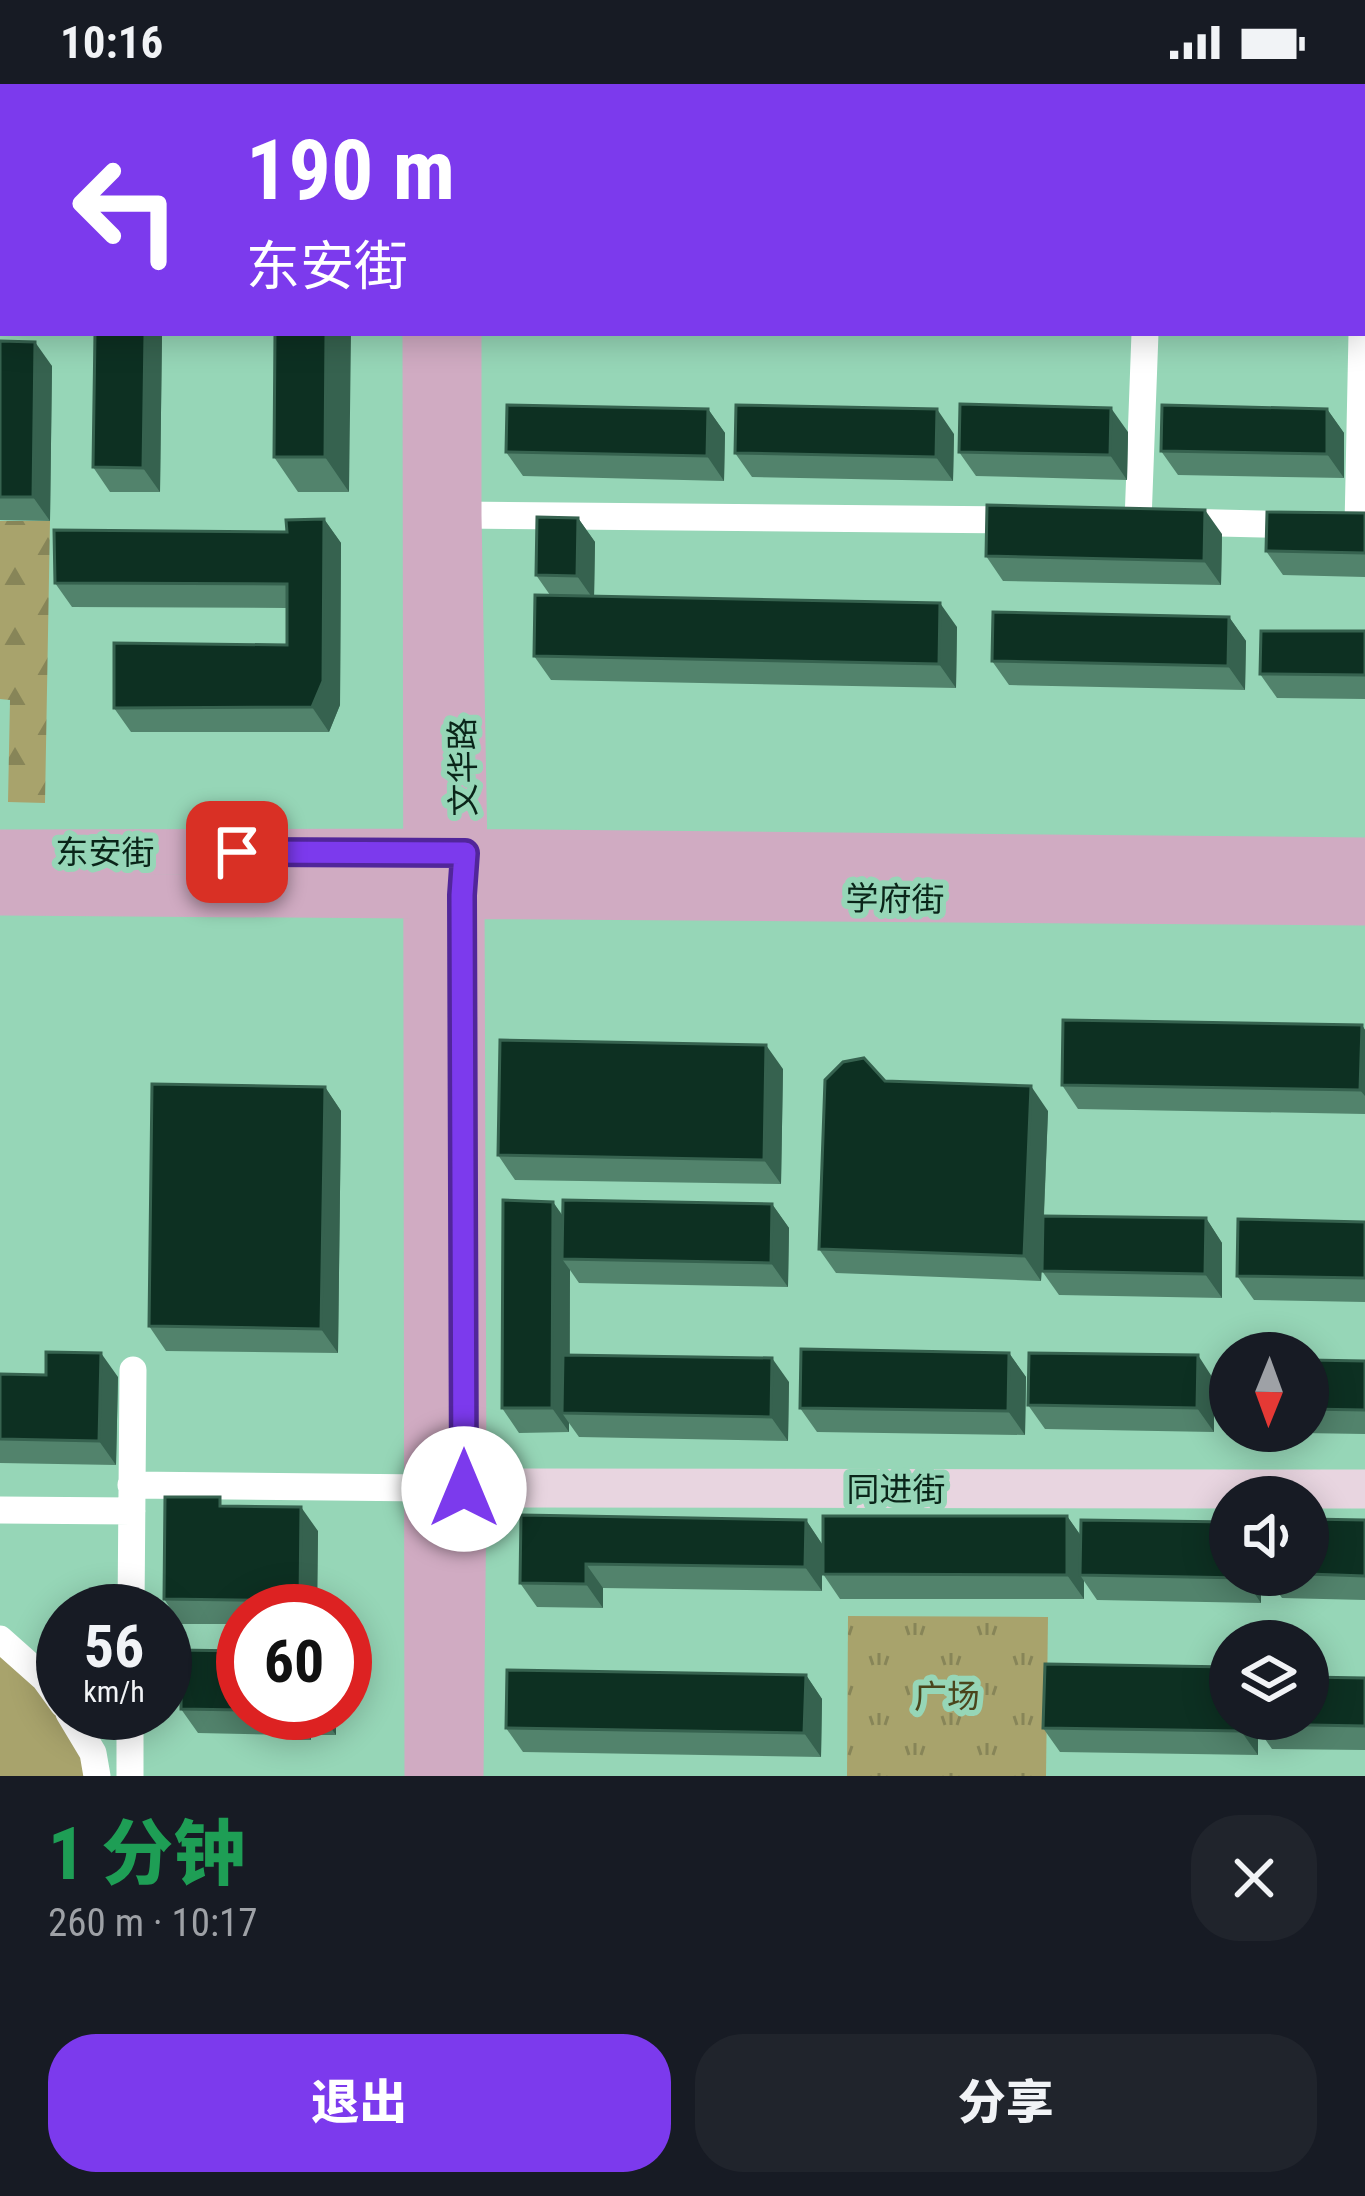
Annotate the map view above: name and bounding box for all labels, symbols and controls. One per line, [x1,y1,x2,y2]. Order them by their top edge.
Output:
text: 10:16 [60,16,163,69]
text: 190 m [246,121,455,220]
icon: left [48,132,204,288]
text: 东安街 [246,235,408,298]
street label: 文华路 [443,717,483,817]
pin [186,801,288,903]
icon: arrive [204,819,270,885]
street label: 东安街 [56,833,155,872]
street label: 学府街 [845,879,945,919]
north arrow [1209,1332,1329,1452]
map controls [1209,1332,1329,1740]
position arrow [401,1426,527,1552]
street label: 同进街 [847,1470,946,1509]
button: sound [1209,1476,1329,1596]
speed limit sign: 60 [216,1584,372,1740]
text: 56 [84,1611,144,1682]
button: layers [1209,1620,1329,1740]
text: km/h [83,1674,145,1709]
park label: 广场 [914,1677,980,1716]
text: 1 分钟 [48,1812,245,1897]
button: close [1191,1815,1317,1941]
text: 260 m · 10:17 [48,1900,258,1946]
button: 退出 [48,2034,671,2172]
button: 分享 [695,2034,1317,2172]

